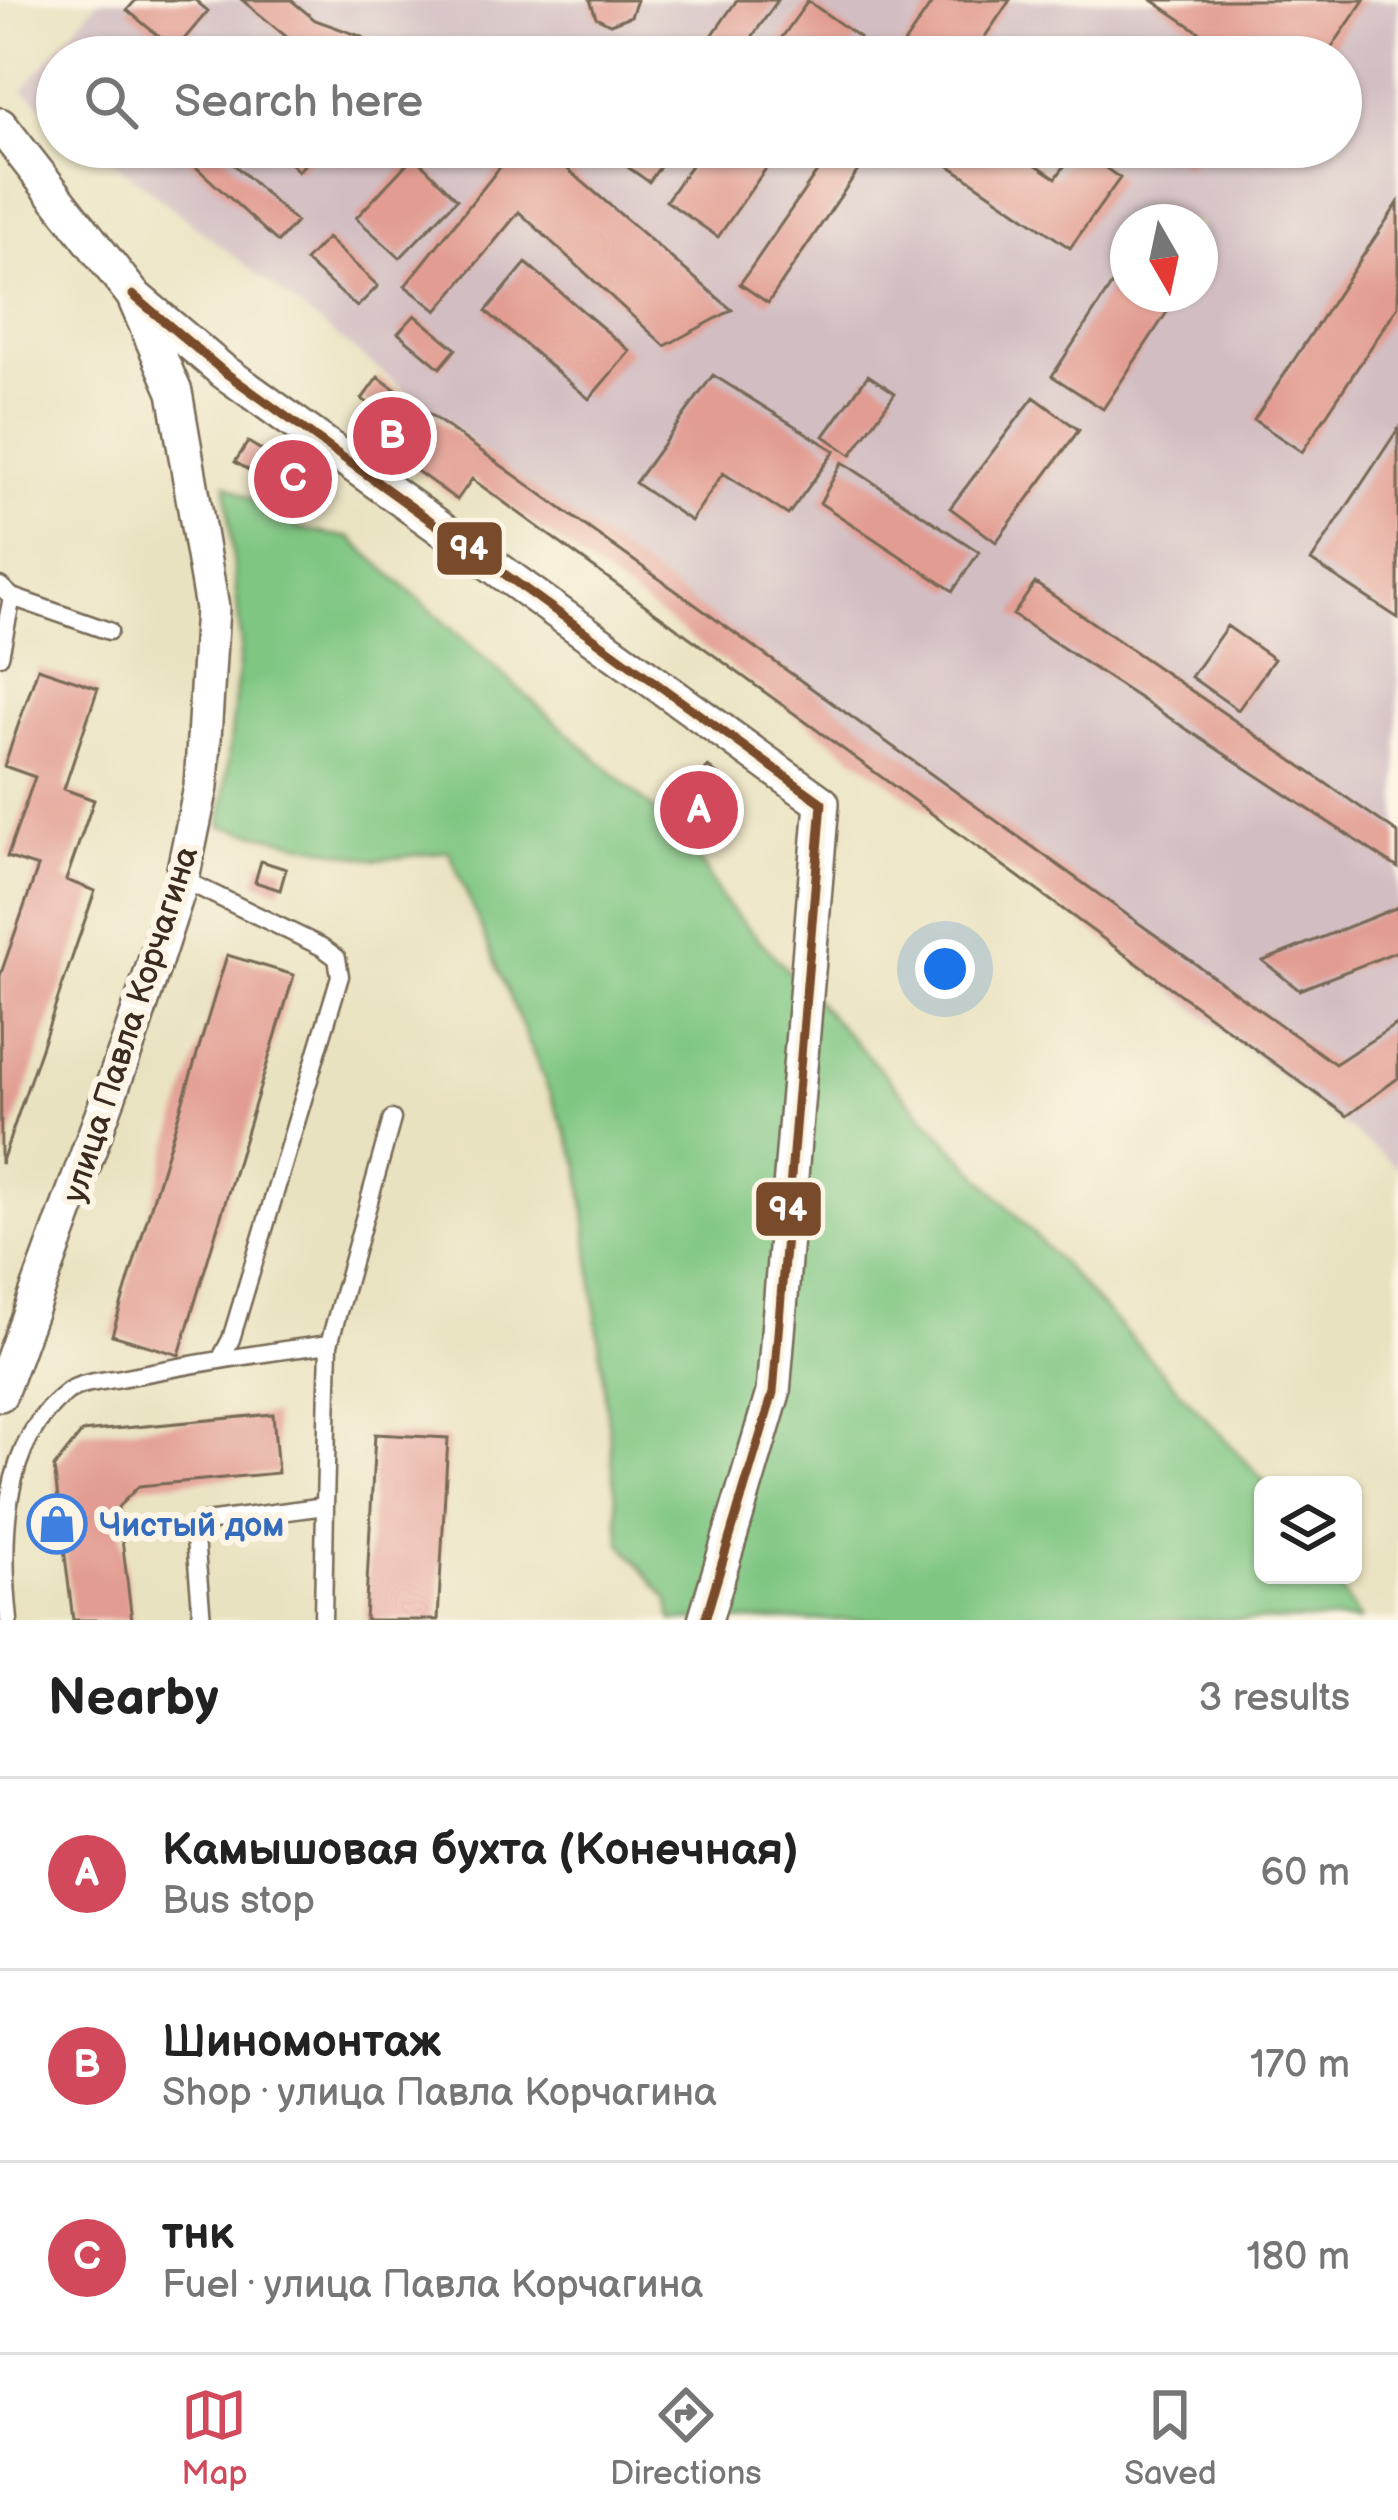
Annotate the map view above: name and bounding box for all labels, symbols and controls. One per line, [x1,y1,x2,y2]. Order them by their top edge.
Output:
search box [36,36,1362,168]
icon: search [78,69,144,135]
text: Search here [174,75,423,130]
north arrow [1110,204,1218,312]
pin: B [353,391,431,481]
pin: C [254,434,332,524]
line badge: 94 [435,520,504,577]
text: 94 [450,530,488,570]
pin: A [660,765,738,855]
street label: улица Павла Корчагина [54,842,207,1208]
your location [915,939,975,999]
line badge: 94 [754,1180,823,1238]
text: 94 [769,1191,807,1231]
map controls [1254,1476,1362,1584]
button: layers [1254,1476,1362,1584]
shop icon: Чистый дом [26,1493,88,1555]
place label: Чистый дом [99,1506,284,1546]
text: Nearby [48,1668,219,1729]
text: 3 results [1198,1675,1350,1722]
text: Камышовая бухта (Конечная) [162,1823,799,1878]
text: A [75,1850,99,1897]
text: 60 m [1260,1850,1350,1897]
text: Bus stop [162,1878,315,1925]
text: Шиномонтаж [162,2015,441,2070]
text: B [73,2042,101,2089]
text: 170 m [1250,2042,1350,2089]
text: Shop · улица Павла Корчагина [162,2070,717,2117]
text: тнк [162,2207,234,2262]
text: C [73,2234,101,2281]
text: 180 m [1246,2234,1350,2281]
text: Fuel · улица Павла Корчагина [162,2262,704,2309]
tab: Map [181,2382,248,2494]
tab: Directions [610,2382,762,2494]
tab: Saved [1124,2382,1217,2494]

